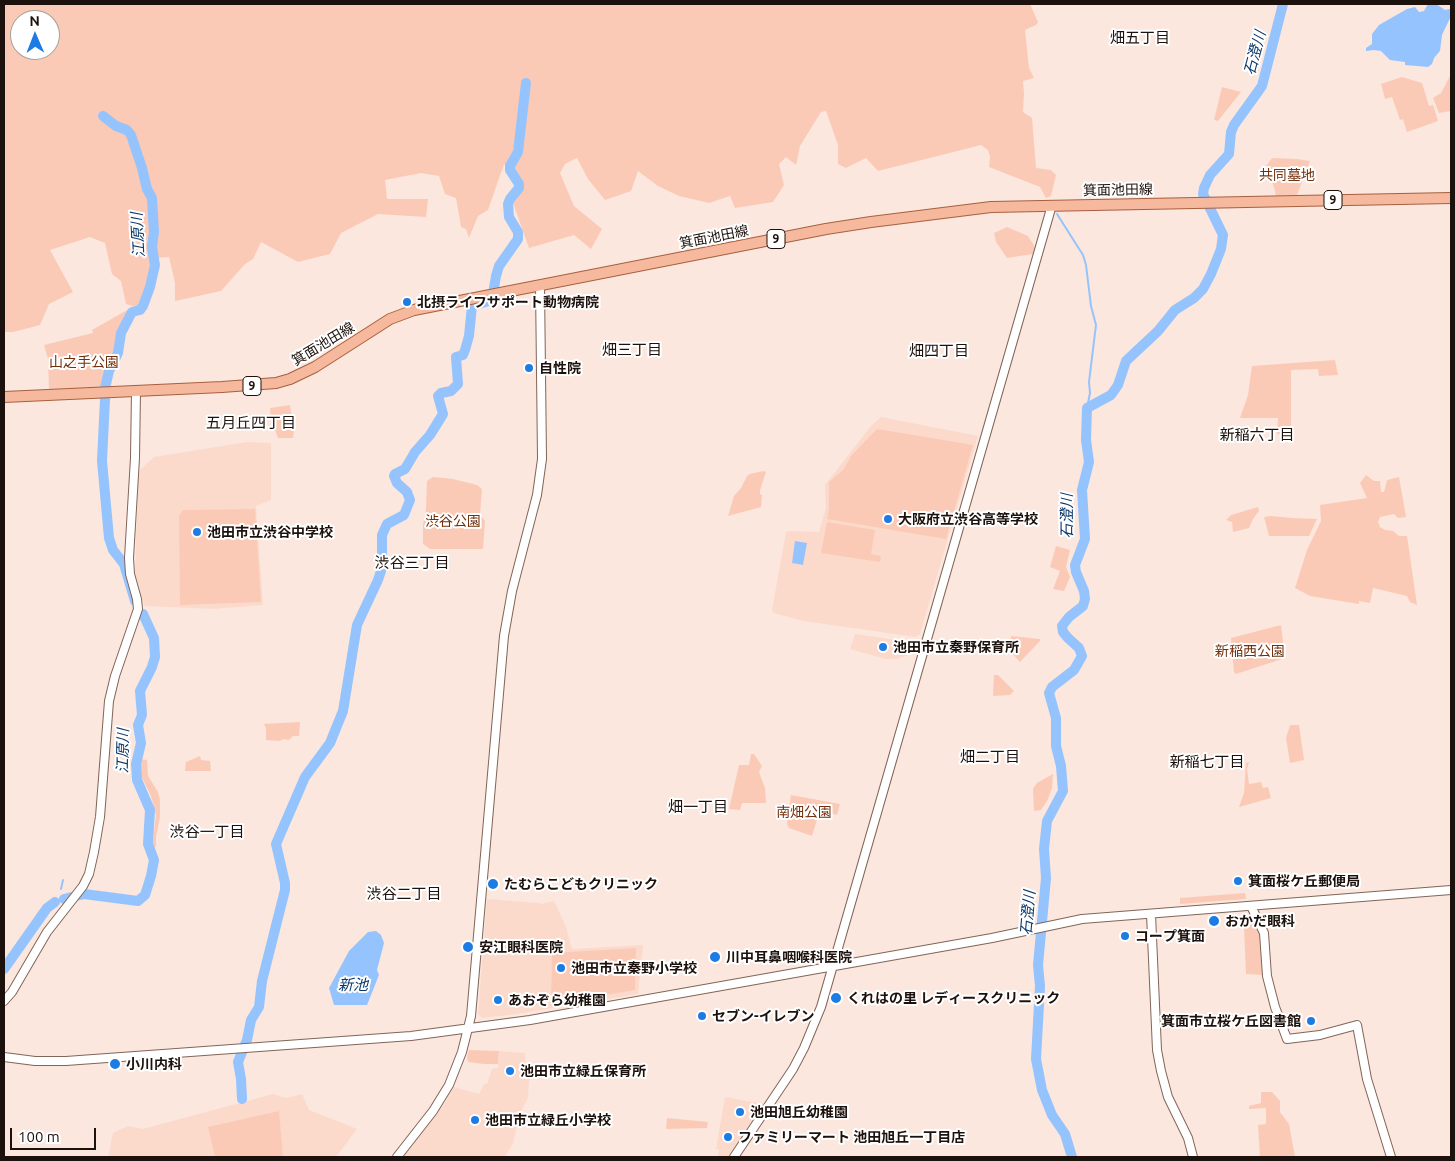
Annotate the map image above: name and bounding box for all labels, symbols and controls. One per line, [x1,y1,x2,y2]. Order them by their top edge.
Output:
north arrow [10,10,60,60]
text: N [29,13,40,29]
district label: 畑五丁目 [1110,29,1170,47]
water label: 石澄川 [1240,29,1270,77]
park label: 共同墓地 [1259,167,1315,183]
street label: 箕面池田線 [1083,181,1153,199]
road number: 9 [1324,190,1342,210]
water label: 江原川 [128,212,148,258]
street label: 箕面池田線 [678,222,750,252]
road number: 9 [767,230,785,248]
place label: 北摂ライフサポート動物病院 [417,294,599,310]
marker: 北摂ライフサポート動物病院 [401,296,413,308]
street label: 箕面池田線 [289,319,357,369]
district label: 畑三丁目 [602,341,662,359]
district label: 畑四丁目 [909,342,969,360]
park label: 山之手公園 [49,354,119,370]
place label: 自性院 [539,360,581,376]
marker: 自性院 [523,362,535,374]
road number: 9 [243,376,261,396]
district label: 五月丘四丁目 [206,414,296,432]
district label: 新稲六丁目 [1220,426,1294,444]
water label: 石澄川 [1058,494,1076,538]
place label: 大阪府立渋谷高等学校 [898,511,1038,527]
park label: 渋谷公園 [425,513,481,529]
marker: 大阪府立渋谷高等学校 [882,513,894,525]
place label: 池田市立渋谷中学校 [207,524,333,540]
marker: 池田市立渋谷中学校 [191,526,203,538]
district label: 渋谷三丁目 [375,554,449,572]
place label: 池田市立秦野保育所 [893,639,1019,655]
marker: 池田市立秦野保育所 [877,641,889,653]
park label: 新稲西公園 [1215,643,1285,659]
water label: 江原川 [114,728,132,774]
district label: 畑二丁目 [960,748,1020,766]
district label: 新稲七丁目 [1170,753,1244,771]
district label: 畑一丁目 [668,798,728,816]
park label: 南畑公園 [776,804,832,820]
district label: 渋谷一丁目 [170,823,244,841]
place label: 箕面桜ケ丘郵便局 [1248,873,1360,889]
marker: 箕面桜ケ丘郵便局 [1232,875,1244,887]
place label: たむらこどもクリニック [504,876,658,892]
marker: たむらこどもクリニック [486,877,500,891]
district label: 渋谷二丁目 [367,885,441,903]
water label: 石澄川 [1017,890,1039,936]
place label: おかだ眼科 [1225,913,1295,929]
marker: おかだ眼科 [1207,914,1221,928]
place label: コープ箕面 [1135,928,1205,944]
marker: コープ箕面 [1119,930,1131,942]
place label: 安江眼科医院 [479,939,563,955]
marker: 安江眼科医院 [461,940,475,954]
place label: 川中耳鼻咽喉科医院 [726,949,852,965]
marker: 川中耳鼻咽喉科医院 [708,950,722,964]
place label: 池田市立秦野小学校 [571,960,697,976]
marker: 池田市立秦野小学校 [555,962,567,974]
water label: 新池 [338,976,368,994]
place label: くれはの里 レディースクリニック [847,990,1060,1006]
marker: くれはの里 レディースクリニック [829,991,843,1005]
place label: あおぞら幼稚園 [508,992,606,1008]
marker: あおぞら幼稚園 [492,994,504,1006]
place label: セブン-イレブン [712,1008,815,1024]
marker: セブン-イレブン [696,1010,708,1022]
place label: 箕面市立桜ケ丘図書館 [1161,1013,1301,1029]
marker: 箕面市立桜ケ丘図書館 [1305,1015,1317,1027]
place label: 小川内科 [126,1056,182,1072]
marker: 小川内科 [108,1057,122,1071]
place label: 池田市立緑丘保育所 [520,1063,646,1079]
marker: 池田市立緑丘保育所 [504,1065,516,1077]
place label: 池田旭丘幼稚園 [750,1104,848,1120]
marker: 池田旭丘幼稚園 [734,1106,746,1118]
place label: 池田市立緑丘小学校 [485,1112,611,1128]
marker: 池田市立緑丘小学校 [469,1114,481,1126]
scale bar [12,1118,99,1150]
text: 100 m [18,1128,60,1145]
place label: ファミリーマート 池田旭丘一丁目店 [738,1129,965,1145]
marker: ファミリーマート 池田旭丘一丁目店 [722,1131,734,1143]

